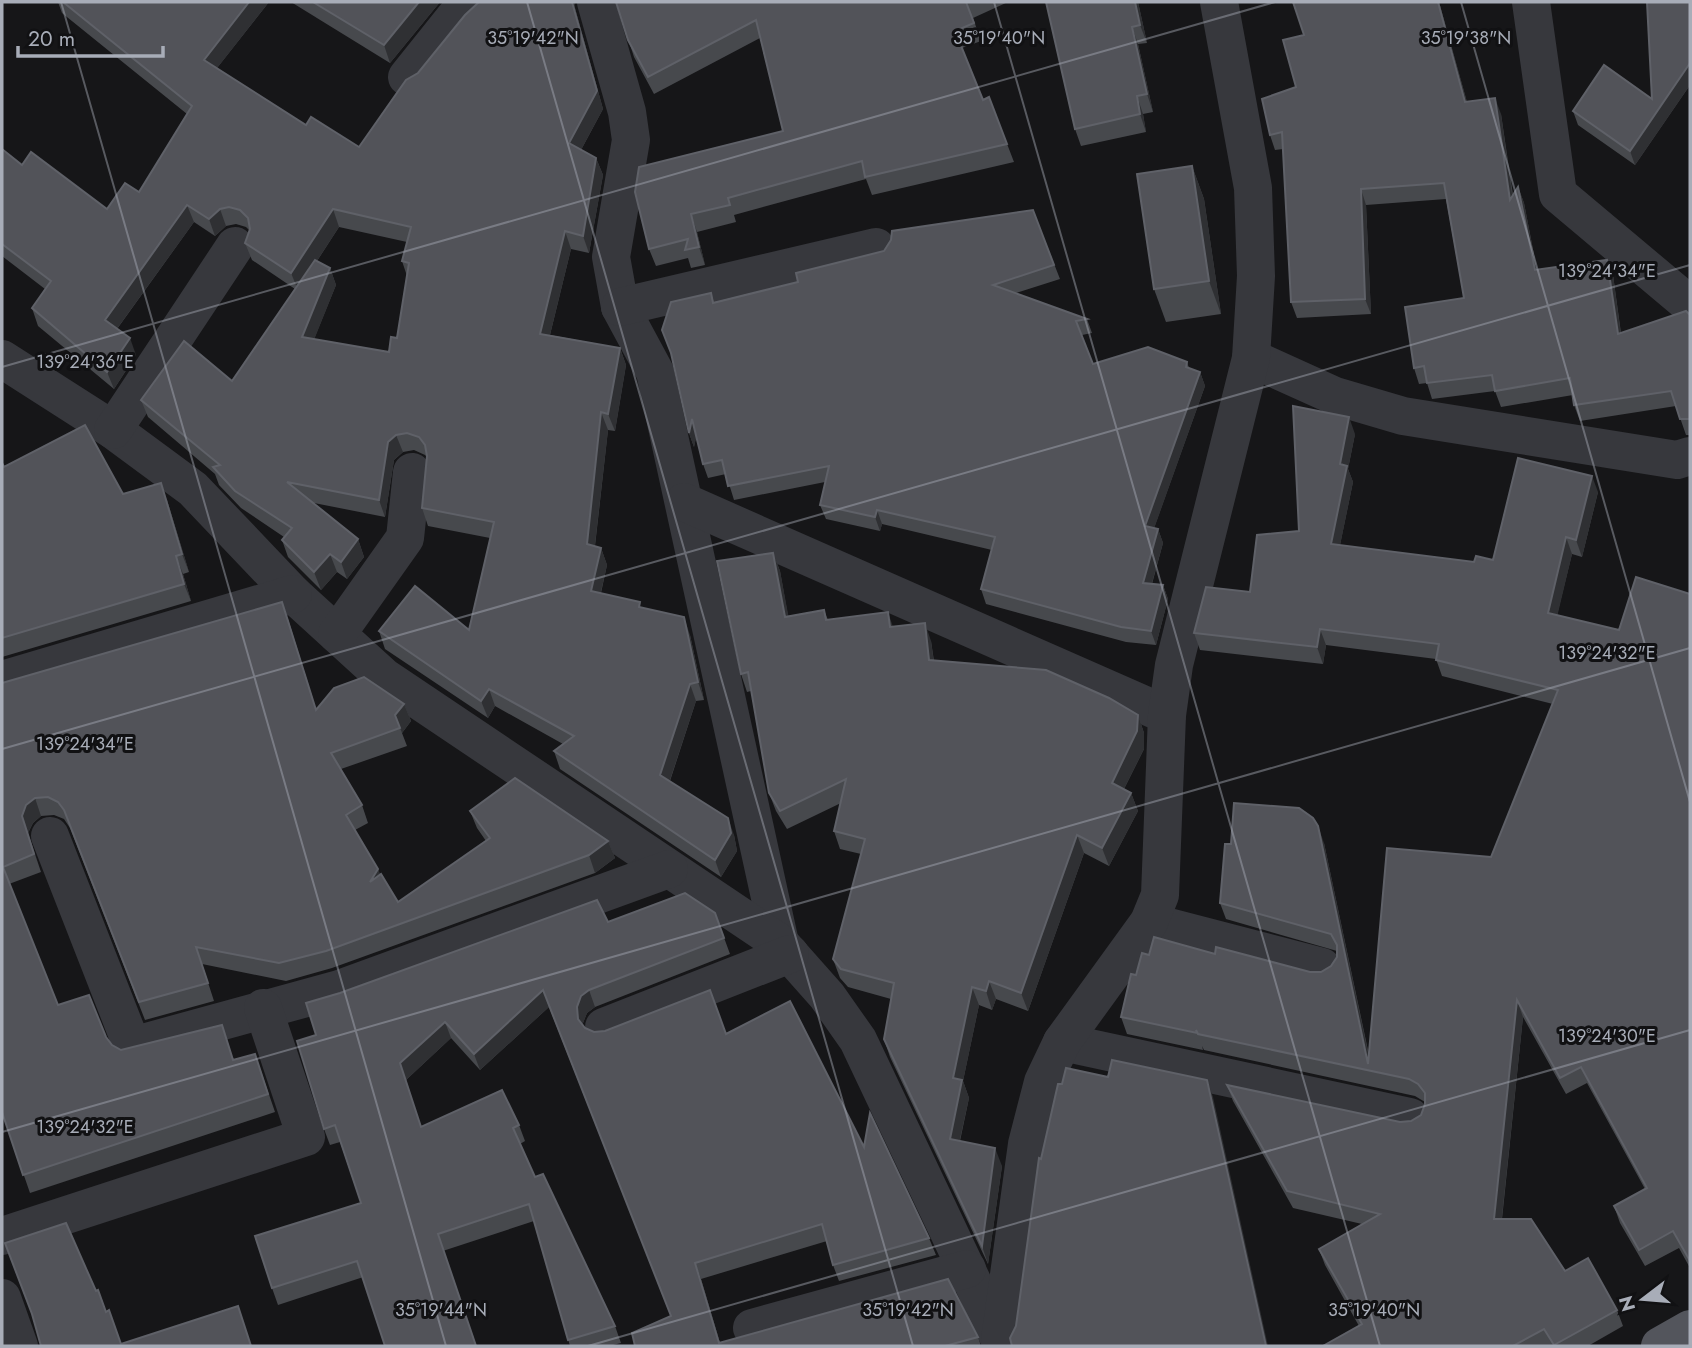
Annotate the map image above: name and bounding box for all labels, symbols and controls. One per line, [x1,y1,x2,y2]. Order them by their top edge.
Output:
scale bar [18,14,163,58]
text: 20 m [28,24,75,54]
text: 35°19'42"N [487,25,579,51]
text: 35°19'40"N [953,25,1045,51]
text: 35°19'38"N [1421,25,1511,51]
text: 139°24'34"E [1558,258,1656,284]
text: 139°24'36"E [36,349,134,375]
text: 139°24'32"E [1558,640,1656,666]
text: 139°24'34"E [36,731,134,757]
text: 139°24'30"E [1558,1023,1656,1049]
text: 139°24'32"E [36,1114,134,1140]
north arrow [1608,1264,1678,1334]
text: N [1612,1293,1642,1315]
text: 35°19'44"N [395,1297,487,1323]
text: 35°19'42"N [862,1297,954,1323]
text: 35°19'40"N [1328,1297,1420,1323]

